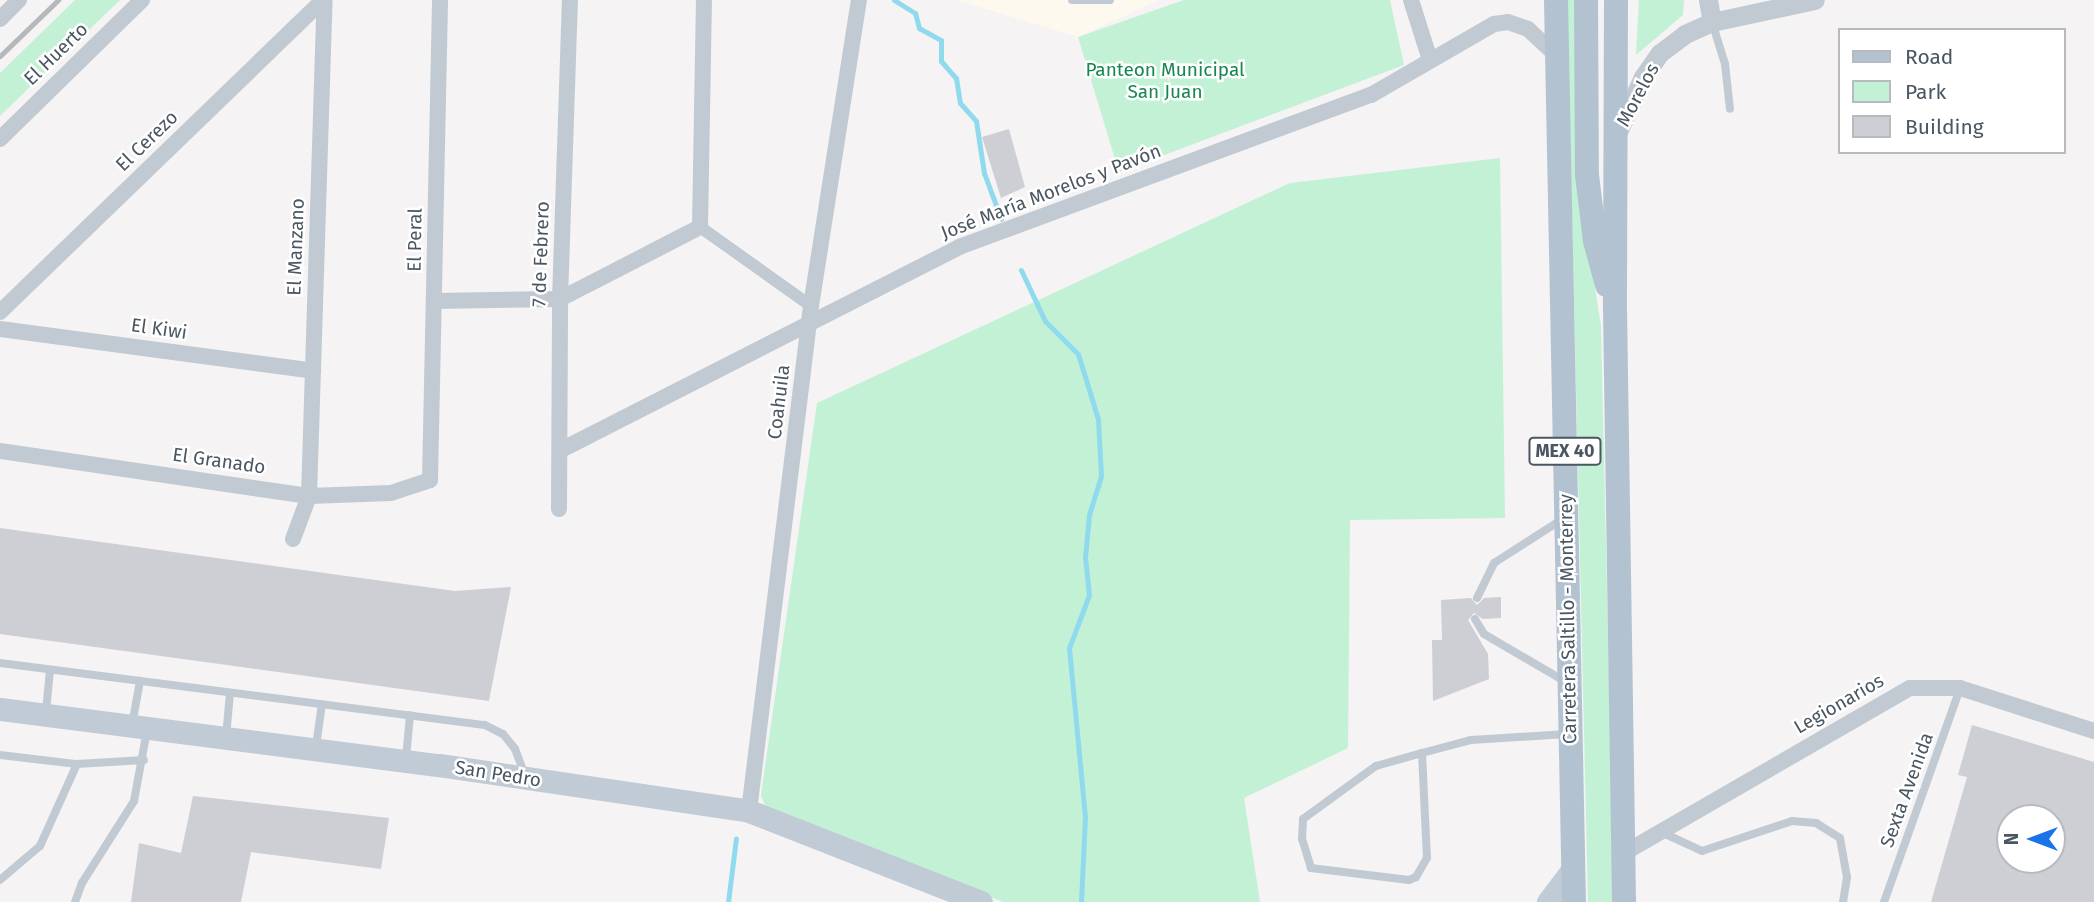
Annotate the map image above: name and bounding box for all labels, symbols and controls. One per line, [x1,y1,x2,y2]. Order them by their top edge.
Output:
street label: El Huerto [19,18,93,90]
legend [1839,28,2066,154]
text: Road [1905,44,1953,70]
park label: Panteon Municipal San Juan [1085,59,1245,103]
street label: Morelos [1612,59,1664,131]
text: Park [1905,79,1946,105]
street label: El Cerezo [111,106,183,176]
text: Building [1905,114,1984,140]
street label: José María Morelos y Pavón [938,139,1164,245]
street label: El Manzano [283,198,309,296]
street label: 7 de Febrero [528,201,554,307]
street label: El Peral [403,208,427,272]
street label: El Kiwi [130,314,188,344]
street label: Coahuila [763,363,795,441]
road number: MEX 40 [1528,436,1602,466]
street label: El Granado [171,443,267,479]
street label: Carretera Saltillo - Monterrey [1554,494,1582,744]
street label: Legionarios [1790,669,1888,739]
street label: Sexta Avenida [1876,729,1938,851]
street label: San Pedro [453,756,543,792]
north arrow [1996,804,2066,874]
text: N [2000,833,2023,845]

